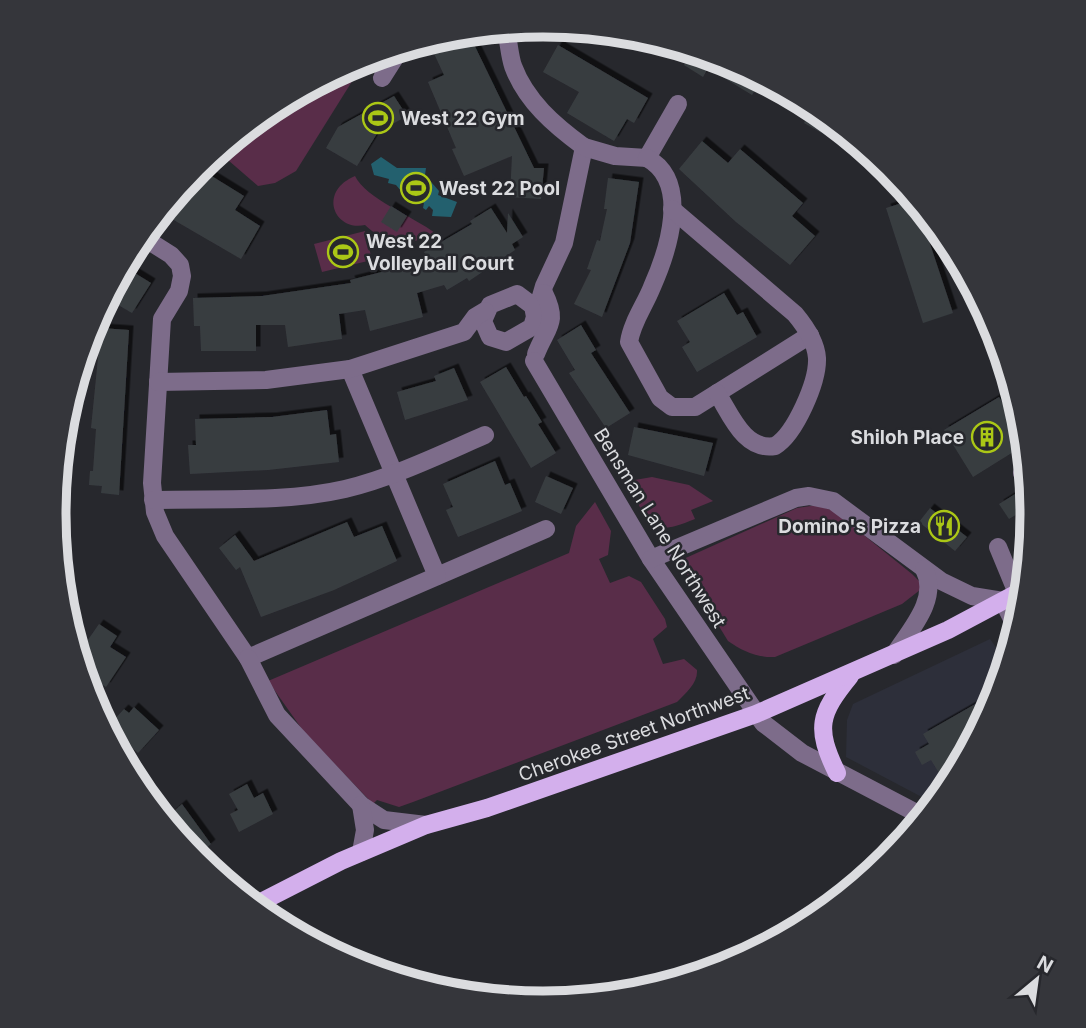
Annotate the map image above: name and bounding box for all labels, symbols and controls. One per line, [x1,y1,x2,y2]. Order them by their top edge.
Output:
sports icon: West 22 Gym [361,101,395,135]
place label: West 22 Gym [401,107,525,130]
sports icon: West 22 Pool [399,171,433,205]
place label: West 22 Pool [439,177,560,200]
place label: West 22 Volleyball Court [366,230,514,275]
sports icon: West 22 Volleyball Court [326,235,360,269]
building icon: Shiloh Place [970,420,1004,454]
street label: Bensman Lane Northwest [589,424,731,632]
place label: Shiloh Place [850,426,964,449]
restaurant icon: Domino's Pizza [927,509,961,543]
place label: Domino's Pizza [778,515,921,538]
street label: Cherokee Street Northwest [515,681,753,787]
north arrow [1002,944,1072,1014]
text: N [1033,951,1057,978]

